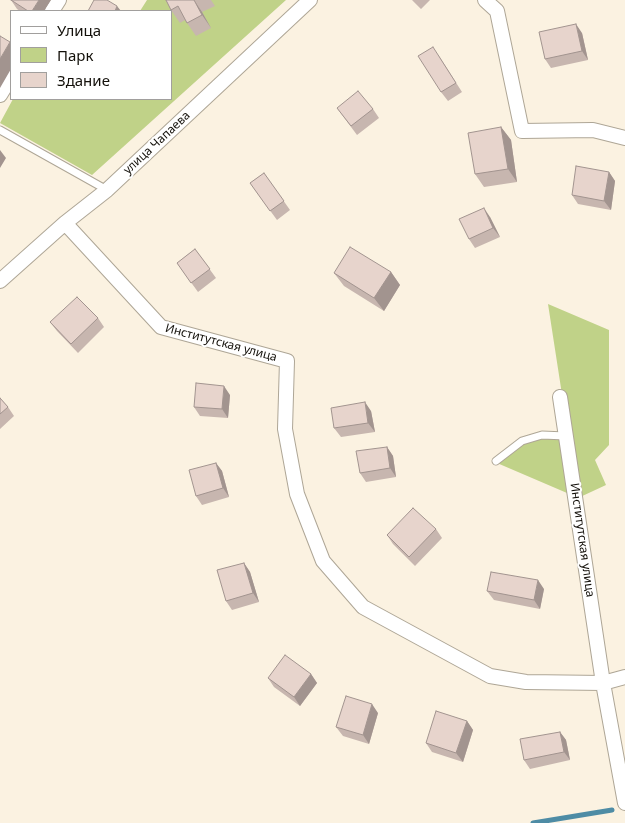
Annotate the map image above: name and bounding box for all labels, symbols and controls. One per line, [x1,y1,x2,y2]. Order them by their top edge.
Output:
legend [10,10,172,100]
text: Улица [57,20,101,40]
text: Парк [57,45,93,65]
text: Здание [57,70,110,90]
street label: улица Чапаева [121,108,193,178]
street label: Институтская улица [163,321,279,365]
street label: Институтская улица [567,482,597,598]

